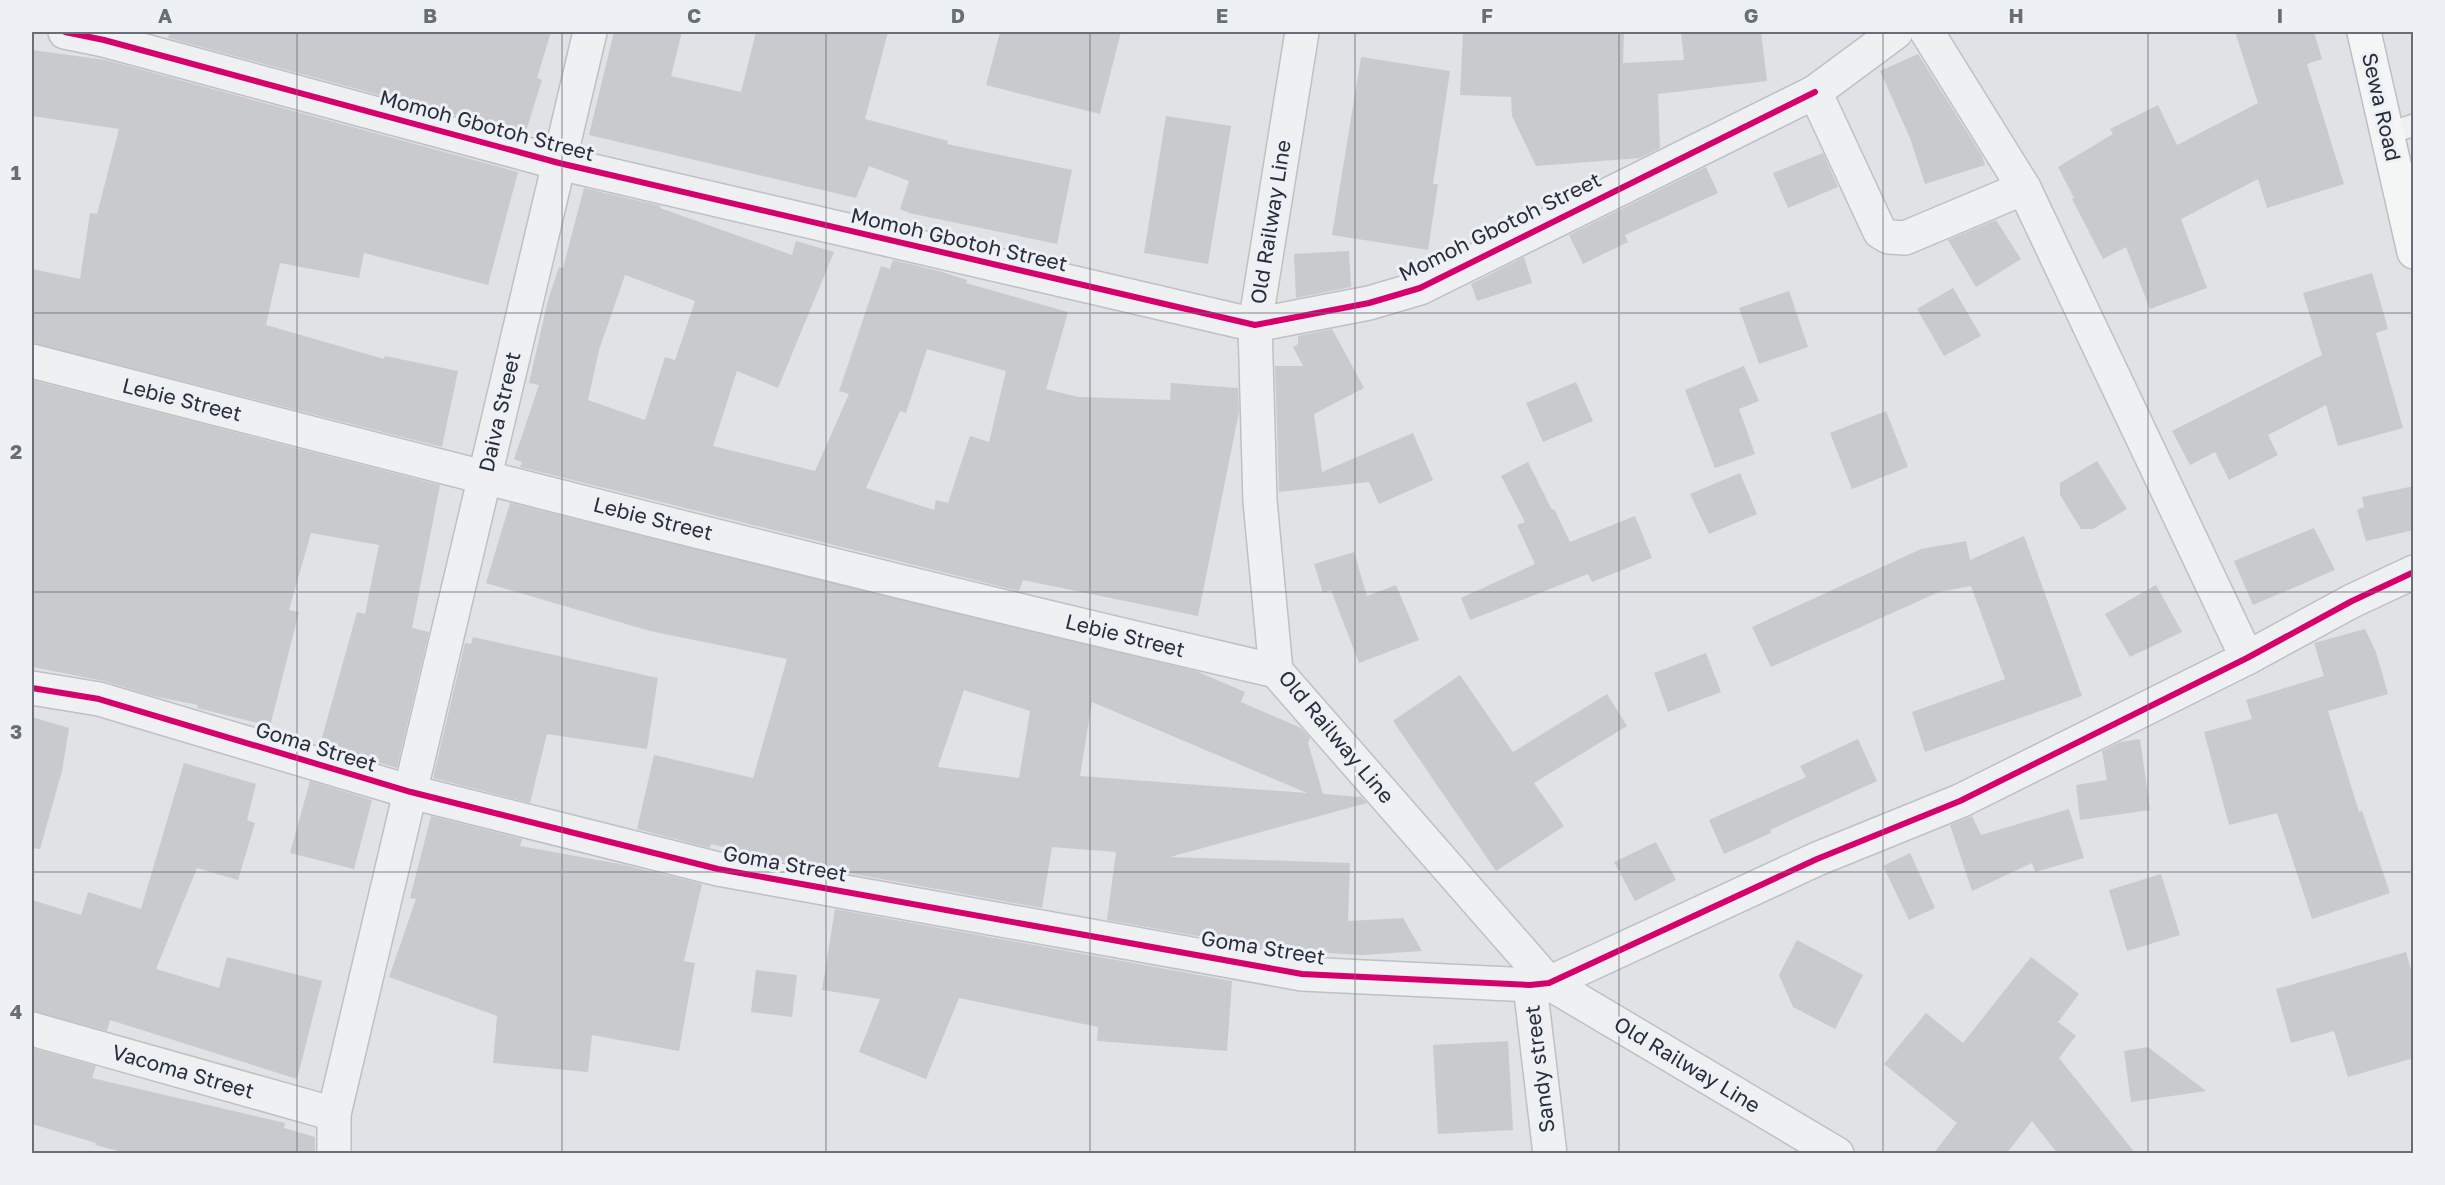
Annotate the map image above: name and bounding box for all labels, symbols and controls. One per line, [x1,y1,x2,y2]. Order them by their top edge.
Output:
text: A [158,3,172,27]
text: B [423,3,437,27]
text: C [687,3,701,27]
text: D [951,3,965,27]
text: E [1216,3,1228,27]
text: F [1481,3,1493,27]
text: G [1744,3,1758,27]
text: H [2008,3,2024,27]
text: I [2277,3,2283,27]
street label: Sewa Road [2357,50,2407,164]
street label: Momoh Gbotoh Street [377,84,598,166]
street label: Old Railway Line [1244,138,1296,306]
text: 1 [11,160,21,184]
street label: Momoh Gbotoh Street [1394,166,1605,286]
street label: Momoh Gbotoh Street [848,201,1070,277]
street label: Daiva Street [473,349,525,474]
street label: Lebie Street [120,372,245,426]
text: 2 [10,439,22,463]
street label: Lebie Street [591,491,716,545]
street label: Lebie Street [1063,608,1188,662]
street label: Old Railway Line [1273,664,1400,808]
street label: Goma Street [253,715,380,777]
text: 3 [10,719,22,743]
street label: Goma Street [721,839,849,887]
street label: Goma Street [1199,924,1327,970]
text: 4 [10,999,22,1023]
street label: Sandy street [1518,1004,1560,1134]
street label: Old Railway Line [1610,1010,1765,1118]
street label: Vacoma Street [109,1038,257,1104]

